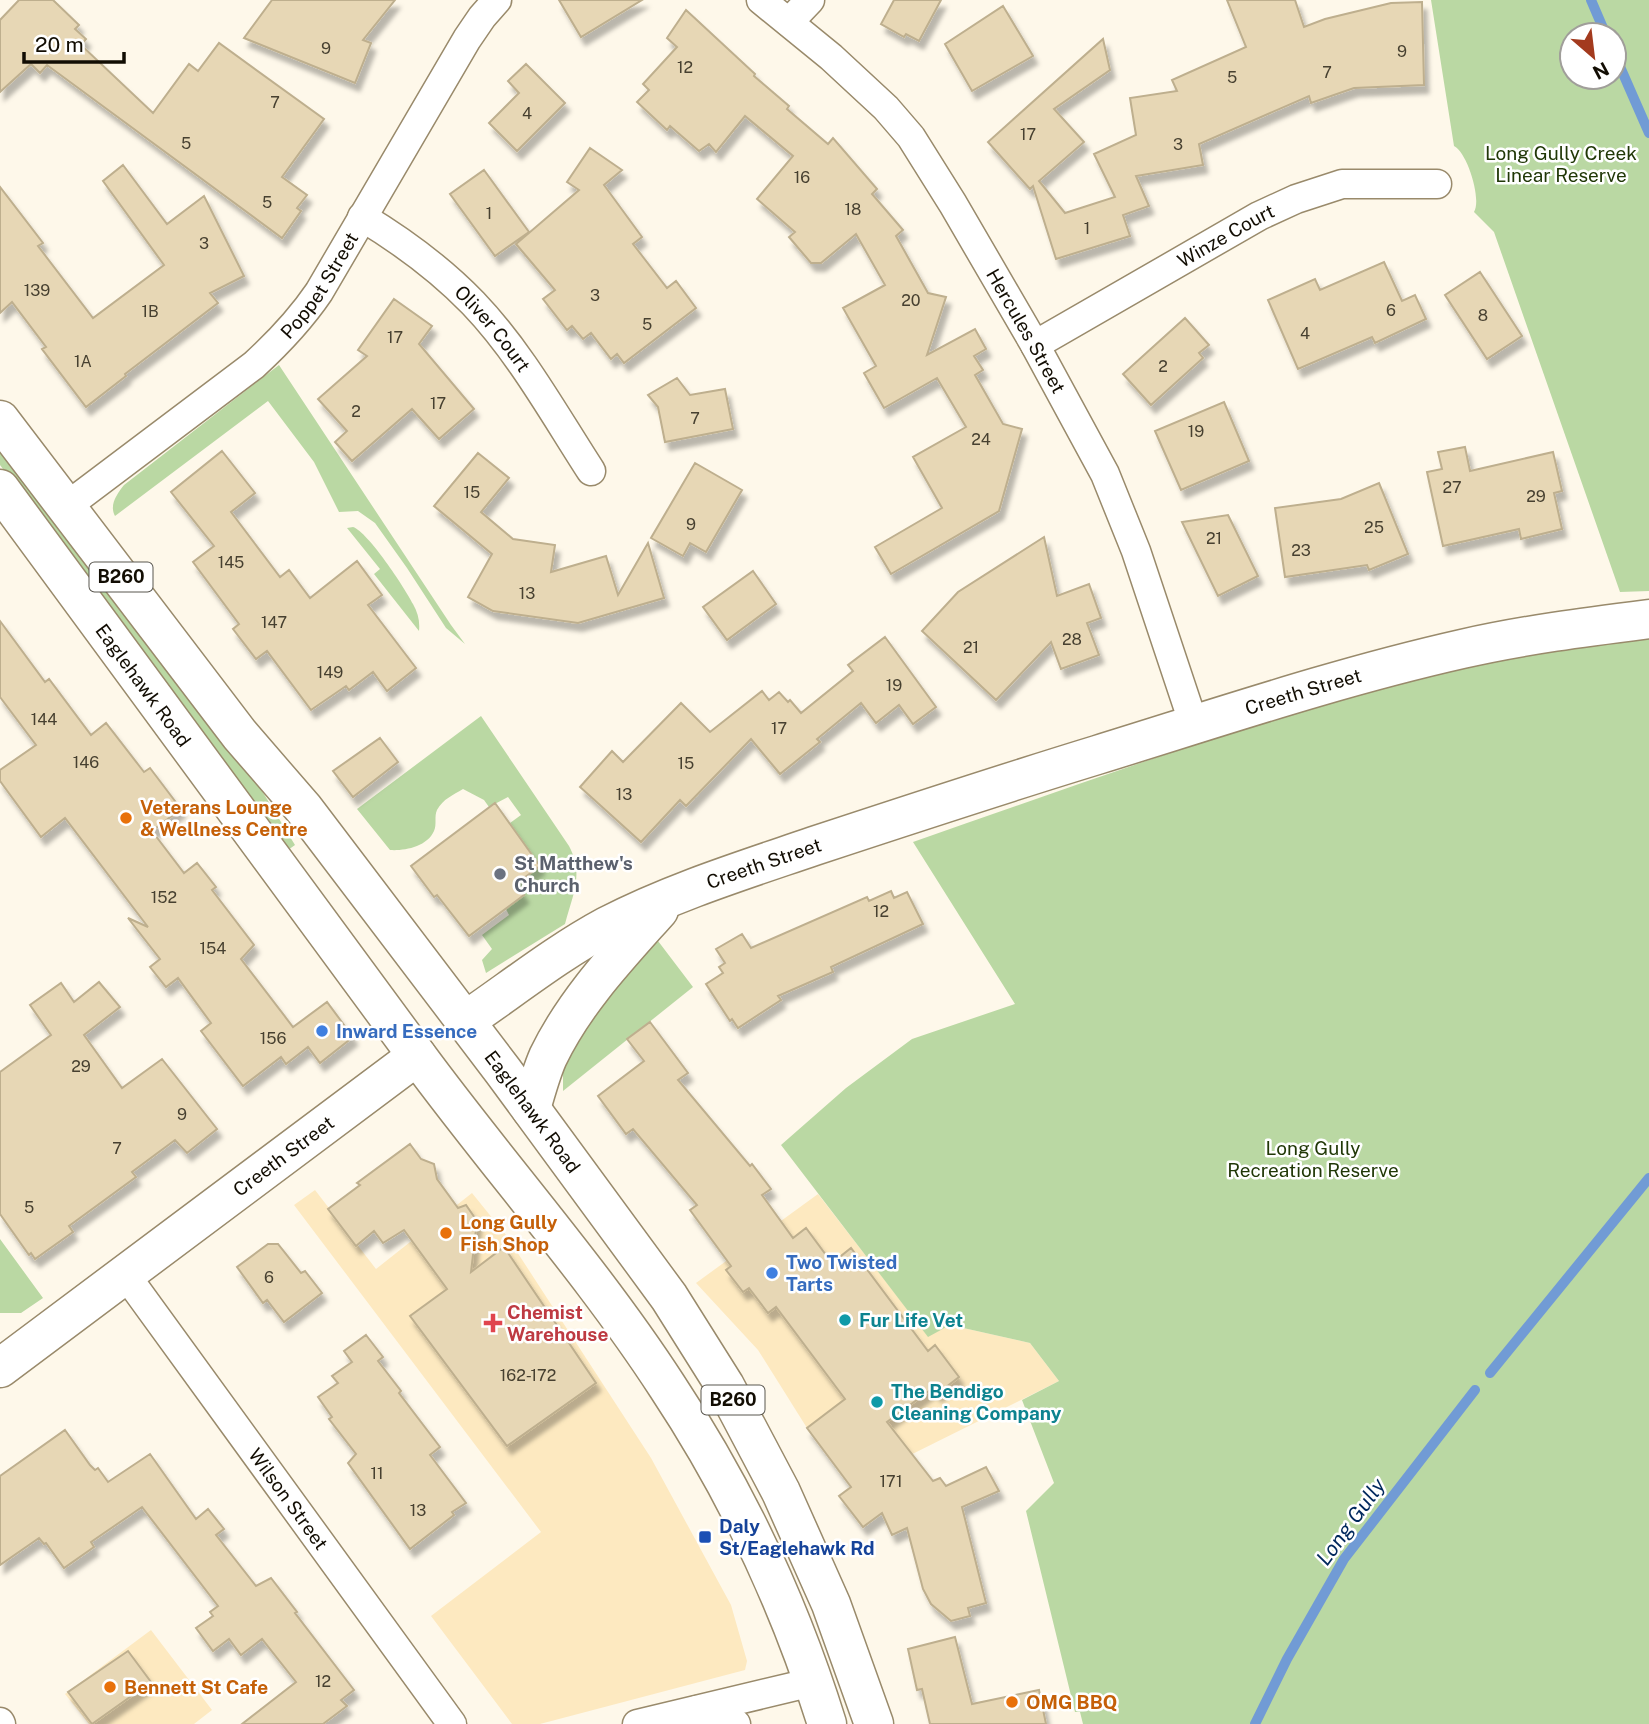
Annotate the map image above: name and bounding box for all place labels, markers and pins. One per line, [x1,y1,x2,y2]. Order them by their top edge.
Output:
place label: Veterans Lounge & Wellness Centre [140,796,308,840]
marker: Veterans Lounge & Wellness Centre [118,810,134,826]
place label: St Matthew's Church [514,852,633,896]
marker: St Matthew's Church [492,866,508,882]
place label: Inward Essence [336,1020,477,1042]
marker: Inward Essence [314,1023,330,1039]
place label: Long Gully Fish Shop [460,1211,558,1255]
marker: Long Gully Fish Shop [438,1225,454,1241]
place label: Two Twisted Tarts [786,1251,897,1295]
marker: Two Twisted Tarts [764,1265,780,1281]
place label: Chemist Warehouse [507,1301,608,1345]
place label: Fur Life Vet [859,1309,963,1331]
marker: Fur Life Vet [837,1312,853,1328]
marker: Chemist Warehouse [485,1315,501,1331]
place label: The Bendigo Cleaning Company [891,1380,1062,1424]
marker: The Bendigo Cleaning Company [869,1394,885,1410]
place label: Daly St/Eaglehawk Rd [719,1515,875,1559]
marker: Daly St/Eaglehawk Rd [697,1529,713,1545]
place label: Bennett St Cafe [124,1676,268,1698]
marker: Bennett St Cafe [102,1679,118,1695]
place label: OMG BBQ [1026,1691,1118,1713]
marker: OMG BBQ [1004,1694,1020,1710]

